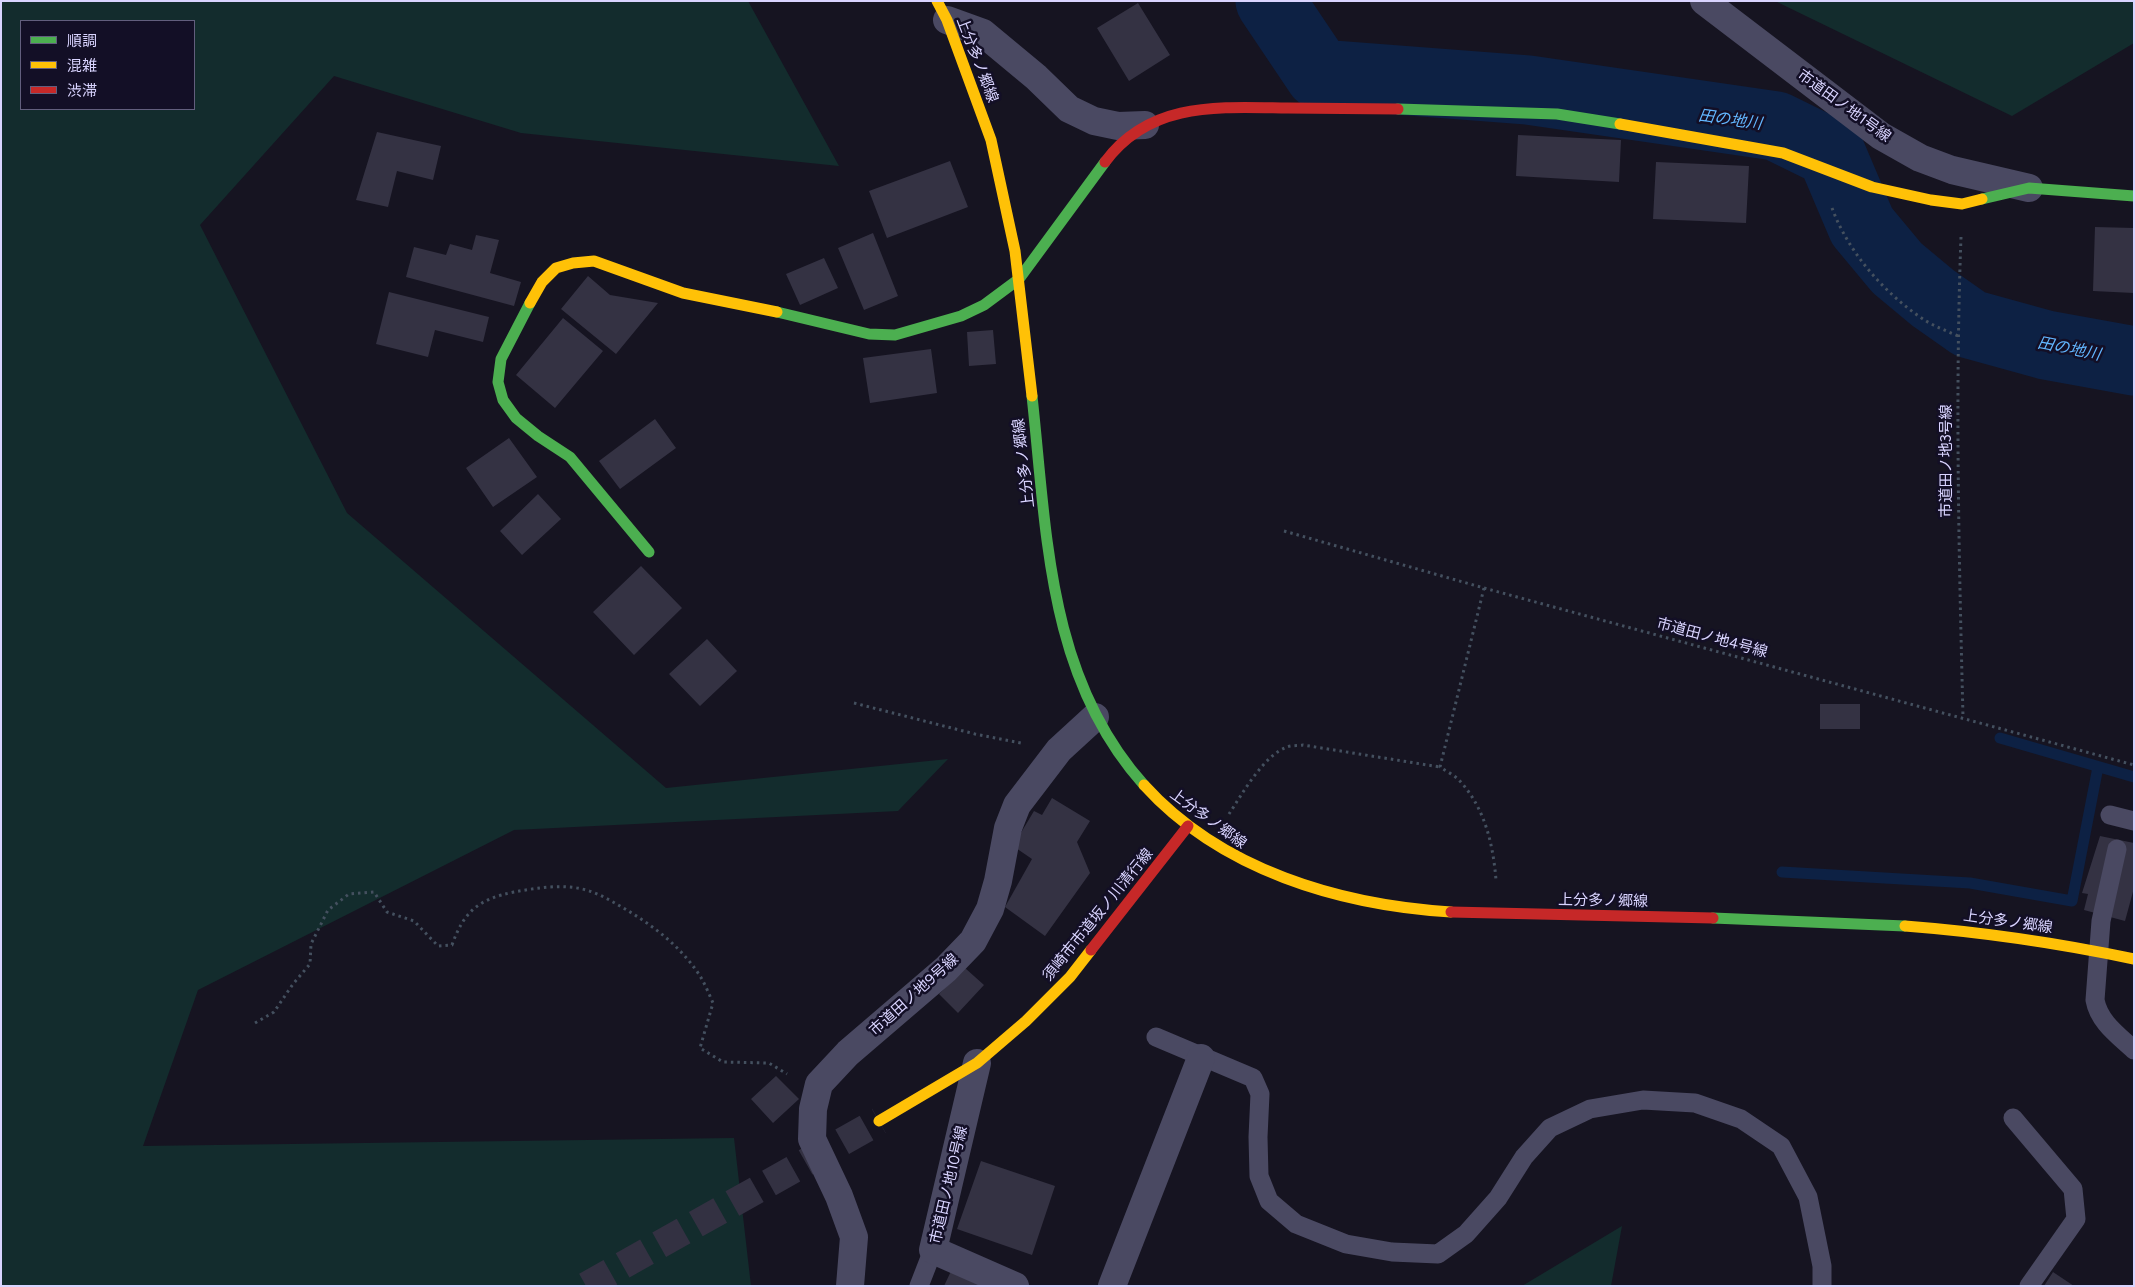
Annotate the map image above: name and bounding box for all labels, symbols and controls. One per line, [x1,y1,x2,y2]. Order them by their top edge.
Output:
street label: 上分多ノ郷線 [952,15,1002,105]
legend [20,20,195,110]
text: 順調 [67,32,97,50]
text: 混雑 [67,57,97,75]
street label: 市道田ノ地1号線 [1794,66,1894,146]
text: 渋滞 [67,82,97,100]
water label: 田の地川 [1697,106,1763,134]
water label: 田の地川 [2036,333,2102,365]
street label: 市道田ノ地3号線 [1938,404,1956,518]
street label: 上分多ノ郷線 [1010,417,1038,509]
street label: 市道田ノ地4号線 [1654,615,1770,661]
street label: 上分多ノ郷線 [1166,785,1250,853]
street label: 須崎市市道坂ノ川清行線 [1039,845,1157,985]
street label: 上分多ノ郷線 [1558,891,1648,911]
street label: 上分多ノ郷線 [1962,907,2054,937]
street label: 市道田ノ地9号線 [866,950,962,1040]
street label: 市道田ノ地10号線 [927,1124,971,1246]

